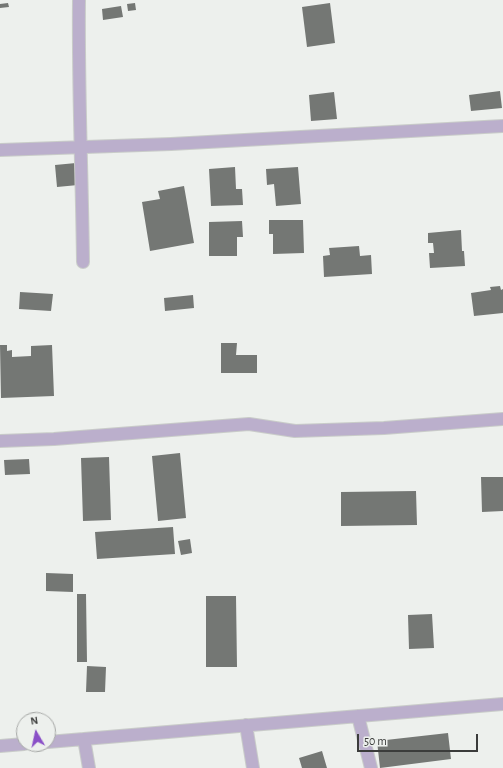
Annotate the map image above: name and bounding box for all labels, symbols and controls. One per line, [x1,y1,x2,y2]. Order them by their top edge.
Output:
north arrow [16,712,56,752]
text: N [30,715,39,727]
scale bar [359,726,480,752]
text: 50 m [364,735,387,747]

